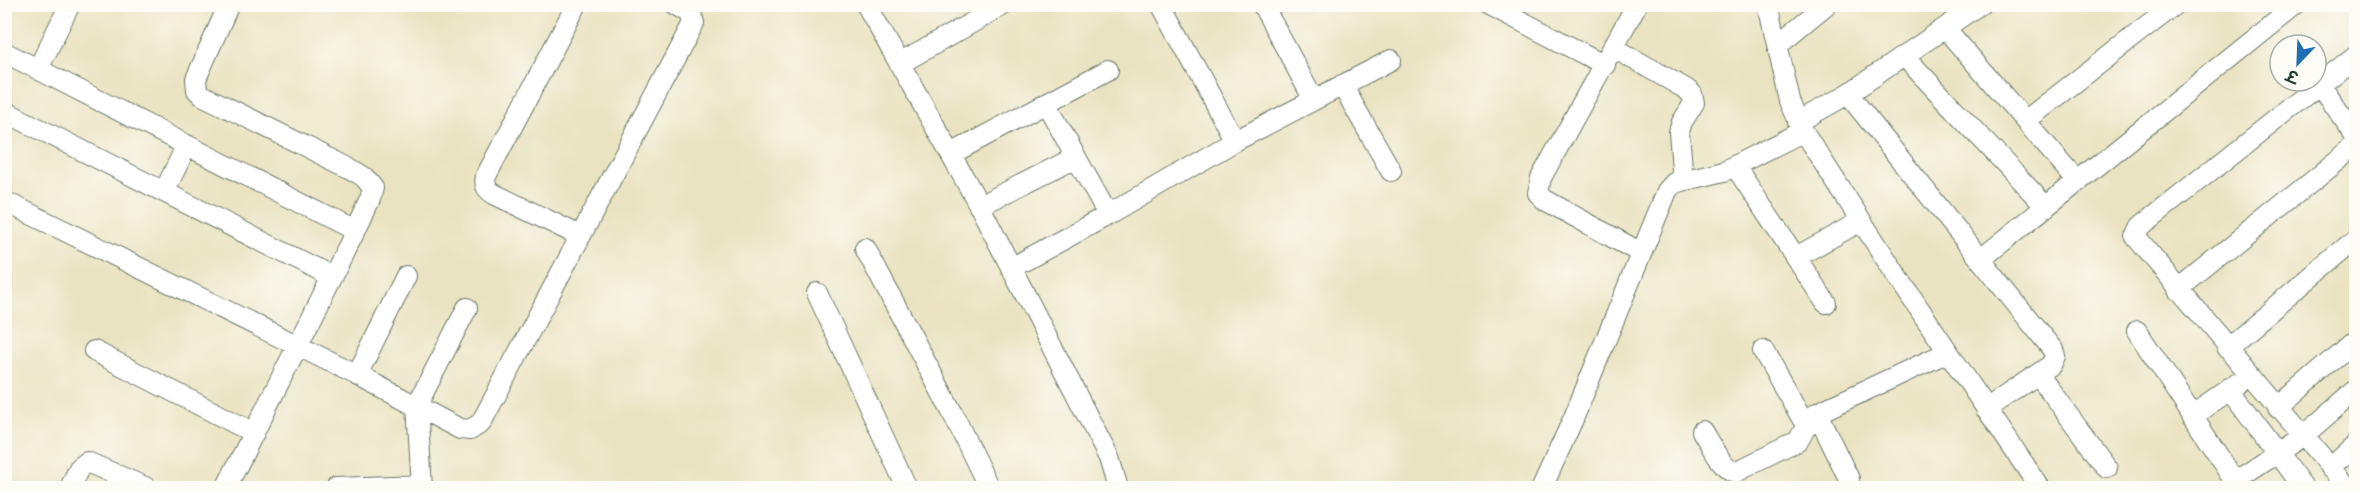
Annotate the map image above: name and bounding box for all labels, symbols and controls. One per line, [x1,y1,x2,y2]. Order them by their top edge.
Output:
north arrow [2268,33,2328,93]
text: उ [2282,64,2303,90]

